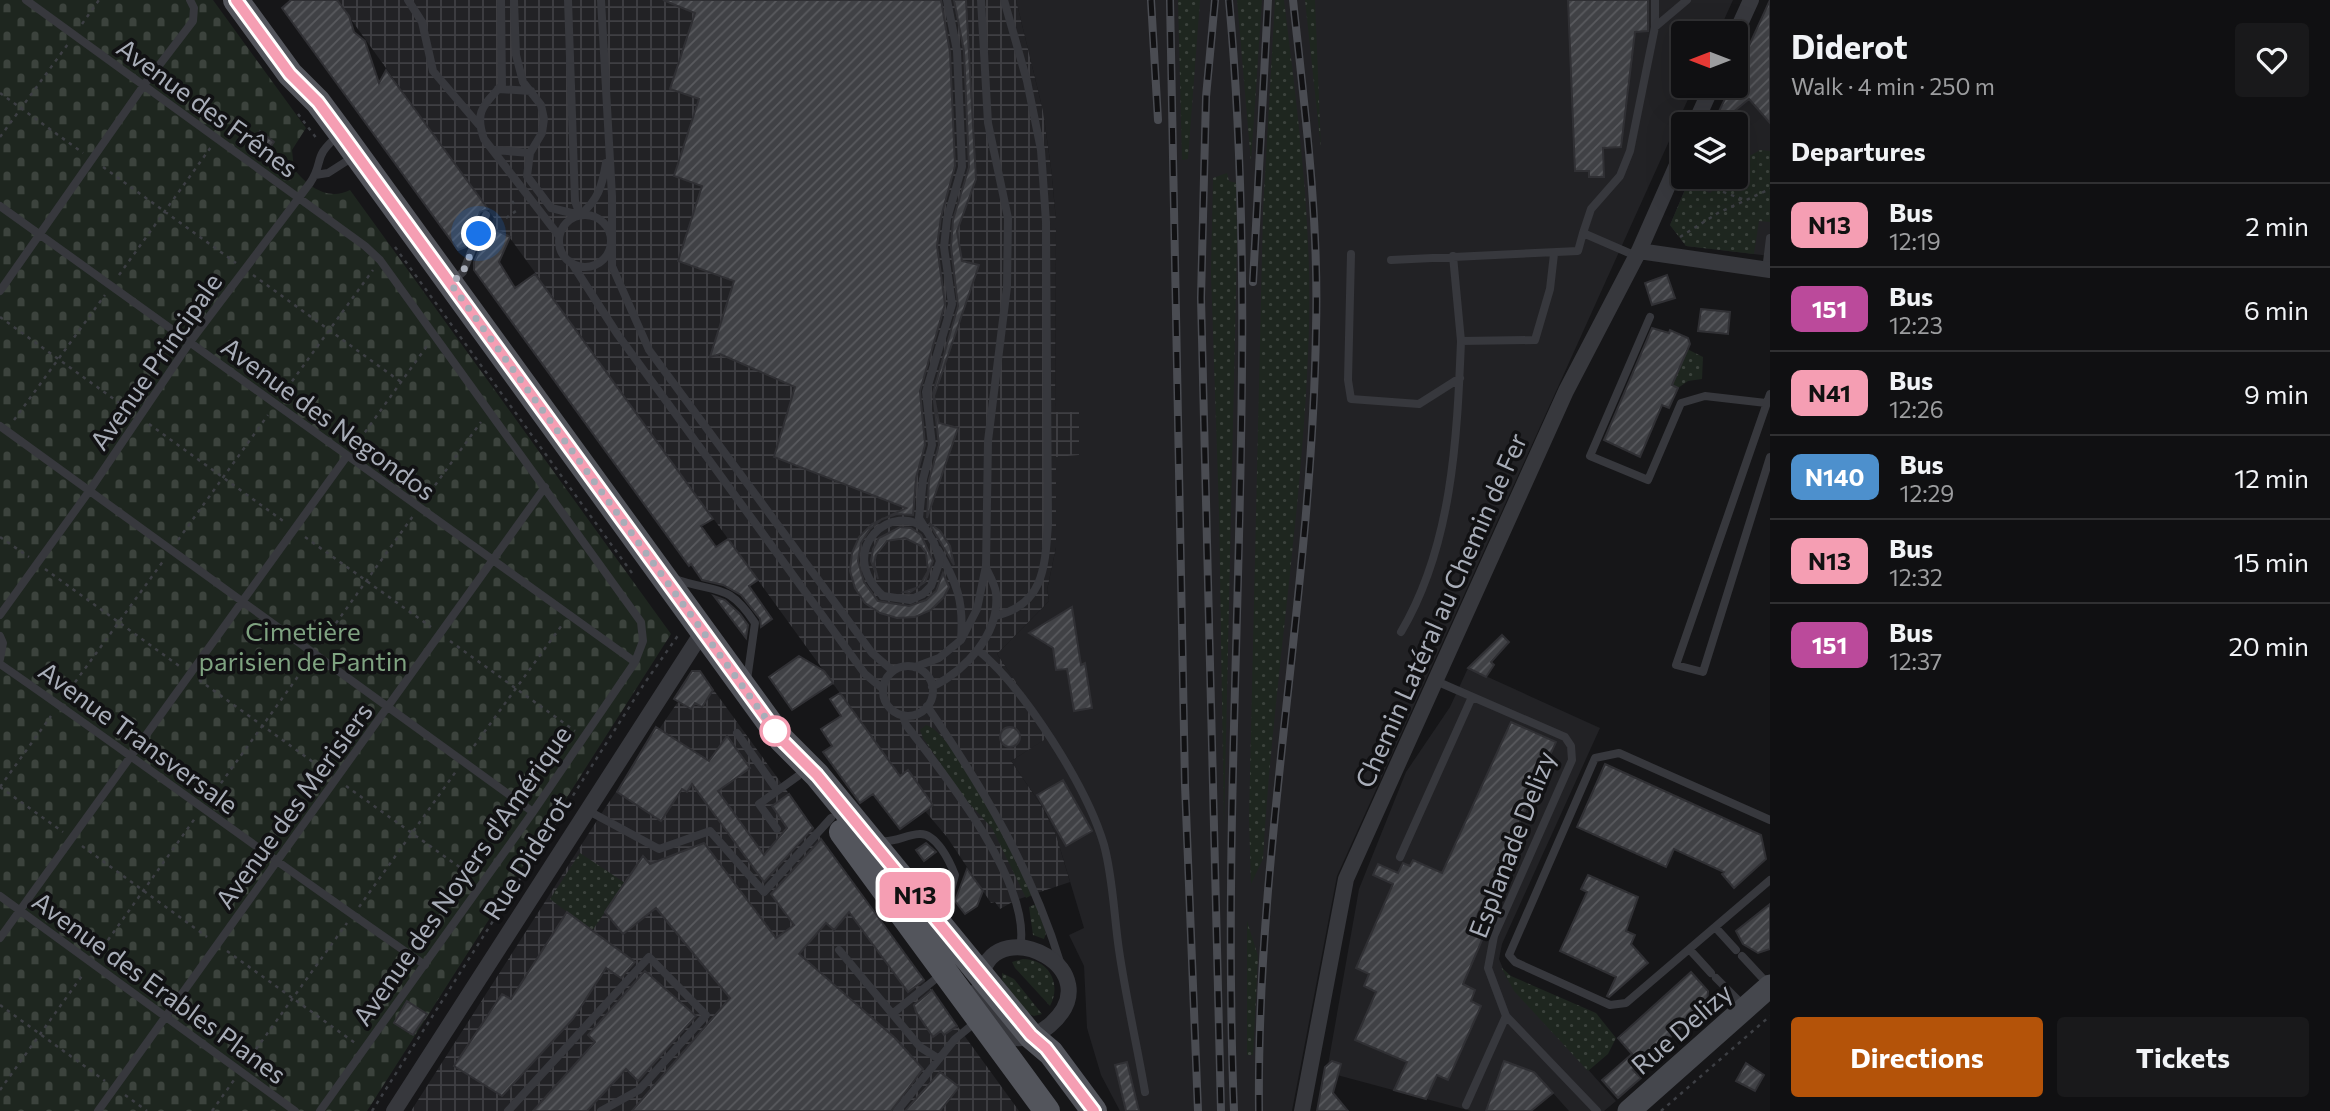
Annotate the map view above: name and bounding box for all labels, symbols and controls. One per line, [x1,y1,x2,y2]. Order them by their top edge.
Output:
north arrow [1671,21,1748,98]
map controls [1671,21,1748,189]
button: heart [2235,23,2309,97]
text: Diderot [1791,25,1908,66]
street label: Avenue des Frênes [112,31,304,183]
text: Walk · 4 min · 250 m [1791,72,1995,100]
button: layers [1671,112,1748,189]
text: Departures [1791,135,1926,166]
text: Bus [1889,196,1933,227]
text: N13 [1808,210,1851,239]
text: 2 min [2245,210,2309,241]
your location [461,216,496,251]
text: 12:19 [1889,227,1941,255]
street label: Avenue Principale [82,267,228,455]
text: Bus [1889,280,1933,311]
text: 151 [1812,294,1847,323]
text: 6 min [2244,294,2309,325]
text: 12:23 [1889,311,1943,339]
street label: Avenue des Negondos [216,330,442,506]
text: Bus [1889,364,1933,395]
text: N41 [1808,378,1851,407]
text: 9 min [2244,378,2309,409]
text: 12:26 [1889,395,1944,423]
street label: Chemin Latéral au Chemin de Fer [1348,428,1532,792]
text: Bus [1900,448,1944,479]
text: N140 [1805,462,1865,491]
text: 12 min [2234,462,2309,493]
text: 12:29 [1900,479,1954,507]
text: Bus [1889,532,1933,563]
text: N13 [1808,546,1851,575]
text: 15 min [2234,546,2309,577]
text: 12:32 [1889,563,1943,591]
park label: Cimetière parisien de Pantin [199,615,407,676]
text: Bus [1889,616,1933,647]
text: 151 [1812,630,1847,659]
text: 20 min [2228,630,2309,661]
text: 12:37 [1889,647,1942,675]
street label: Avenue Transversale [33,654,245,820]
street label: Avenue des Merisiers [208,696,378,914]
unlabelled marker [760,716,790,746]
street label: Avenue des Noyers d'Amérique [345,719,577,1031]
street label: Esplanade Delizy [1461,746,1561,942]
street label: Rue Diderot [475,789,577,925]
line badge: N13 [875,872,955,918]
text: N13 [894,880,936,909]
street label: Avenue des Erables Planes [27,885,293,1089]
street label: Rue Delizy [1624,976,1738,1080]
button: Directions [1791,1017,2043,1097]
button: Tickets [2057,1017,2309,1097]

